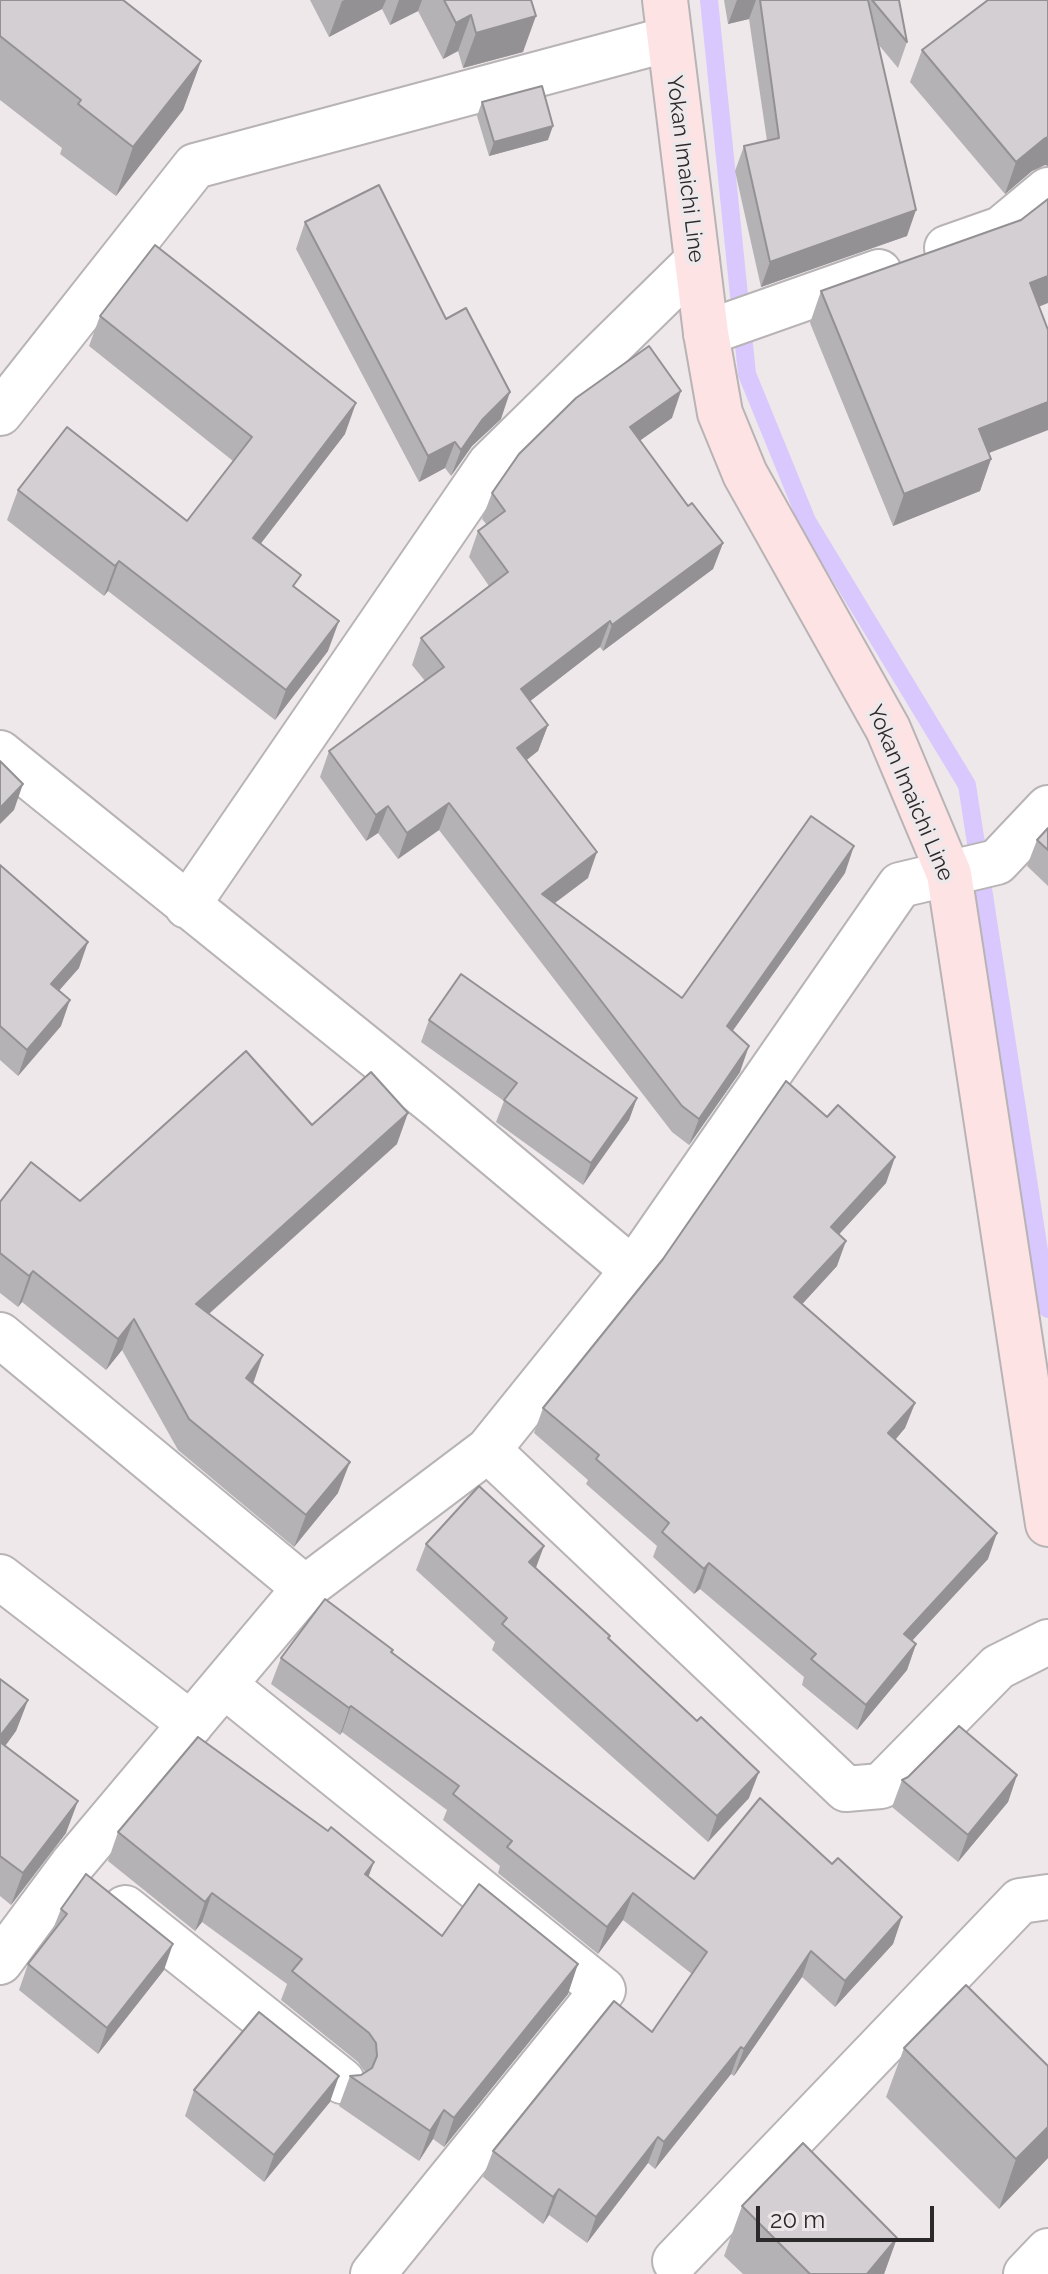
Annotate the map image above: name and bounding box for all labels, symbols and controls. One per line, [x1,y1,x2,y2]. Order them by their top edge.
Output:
street label: Yokan Imaichi Line [660,74,710,264]
street label: Yokan Imaichi Line [861,701,959,885]
scale bar [760,2190,938,2240]
text: 20 m [770,2205,825,2234]

